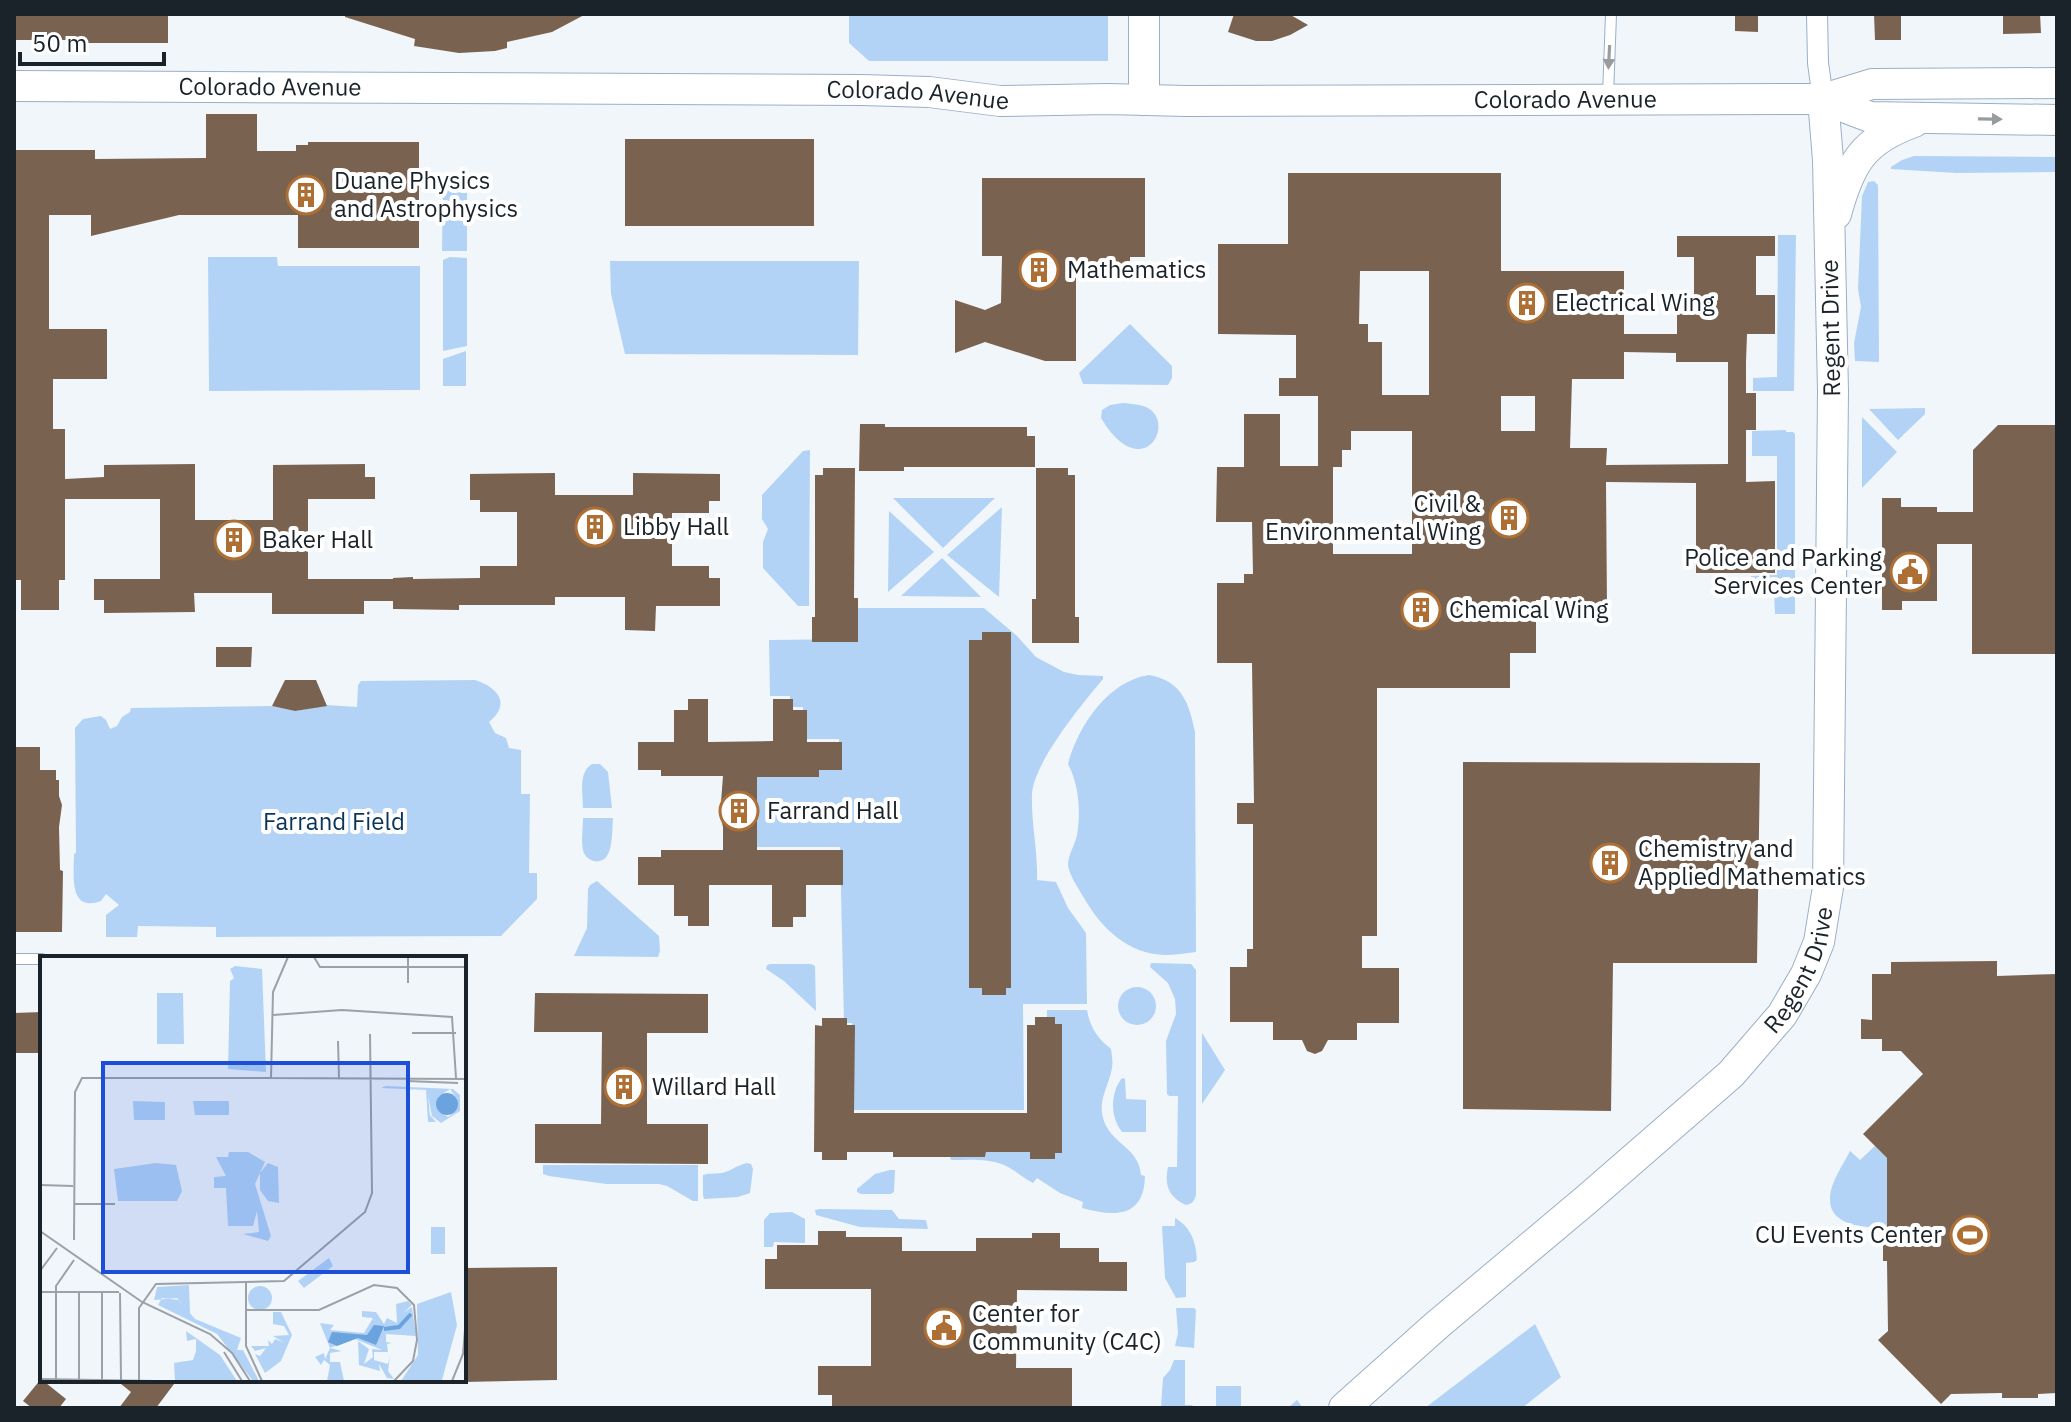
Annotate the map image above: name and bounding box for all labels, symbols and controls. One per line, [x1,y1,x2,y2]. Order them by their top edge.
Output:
scale bar [20,16,164,66]
text: 50 m [32,27,87,59]
one-way arrow [1602,45,1615,70]
street label: Colorado Avenue [178,70,362,103]
street label: Colorado Avenue [826,73,1009,116]
street label: Colorado Avenue [1474,82,1657,115]
one-way arrow [1978,113,2003,125]
place label: Duane Physics and Astrophysics [334,164,518,224]
building icon: Duane Physics and Astrophysics [285,174,327,216]
building icon: Mathematics [1018,249,1060,291]
place label: Mathematics [1067,253,1207,285]
street label: Regent Drive [1813,259,1847,397]
building icon: Electrical Wing [1506,282,1548,324]
place label: Electrical Wing [1555,286,1715,318]
place label: Civil & Environmental Wing [1265,487,1481,547]
building icon: Civil & Environmental Wing [1488,497,1530,539]
building icon: Libby Hall [574,506,616,548]
place label: Libby Hall [623,510,729,542]
building icon: Baker Hall [213,519,255,561]
place label: Baker Hall [262,523,373,555]
place label: Police and Parking Services Center [1684,541,1882,601]
public building icon: Police and Parking Services Center [1889,551,1931,593]
building icon: Chemical Wing [1400,589,1442,631]
place label: Chemical Wing [1449,593,1609,625]
building icon: Farrand Hall [718,790,760,832]
place label: Farrand Hall [767,794,899,826]
park label: Farrand Field [263,805,405,837]
place label: Chemistry and Applied Mathematics [1638,832,1866,892]
building icon: Chemistry and Applied Mathematics [1589,842,1631,884]
street label: Regent Drive [1756,904,1840,1040]
inset map [40,956,466,1382]
building icon: Willard Hall [603,1066,645,1108]
place label: Willard Hall [652,1070,776,1102]
sports icon: CU Events Center [1949,1214,1991,1256]
place label: CU Events Center [1755,1218,1942,1250]
place label: Center for Community (C4C) [972,1297,1162,1357]
public building icon: Center for Community (C4C) [923,1307,965,1349]

